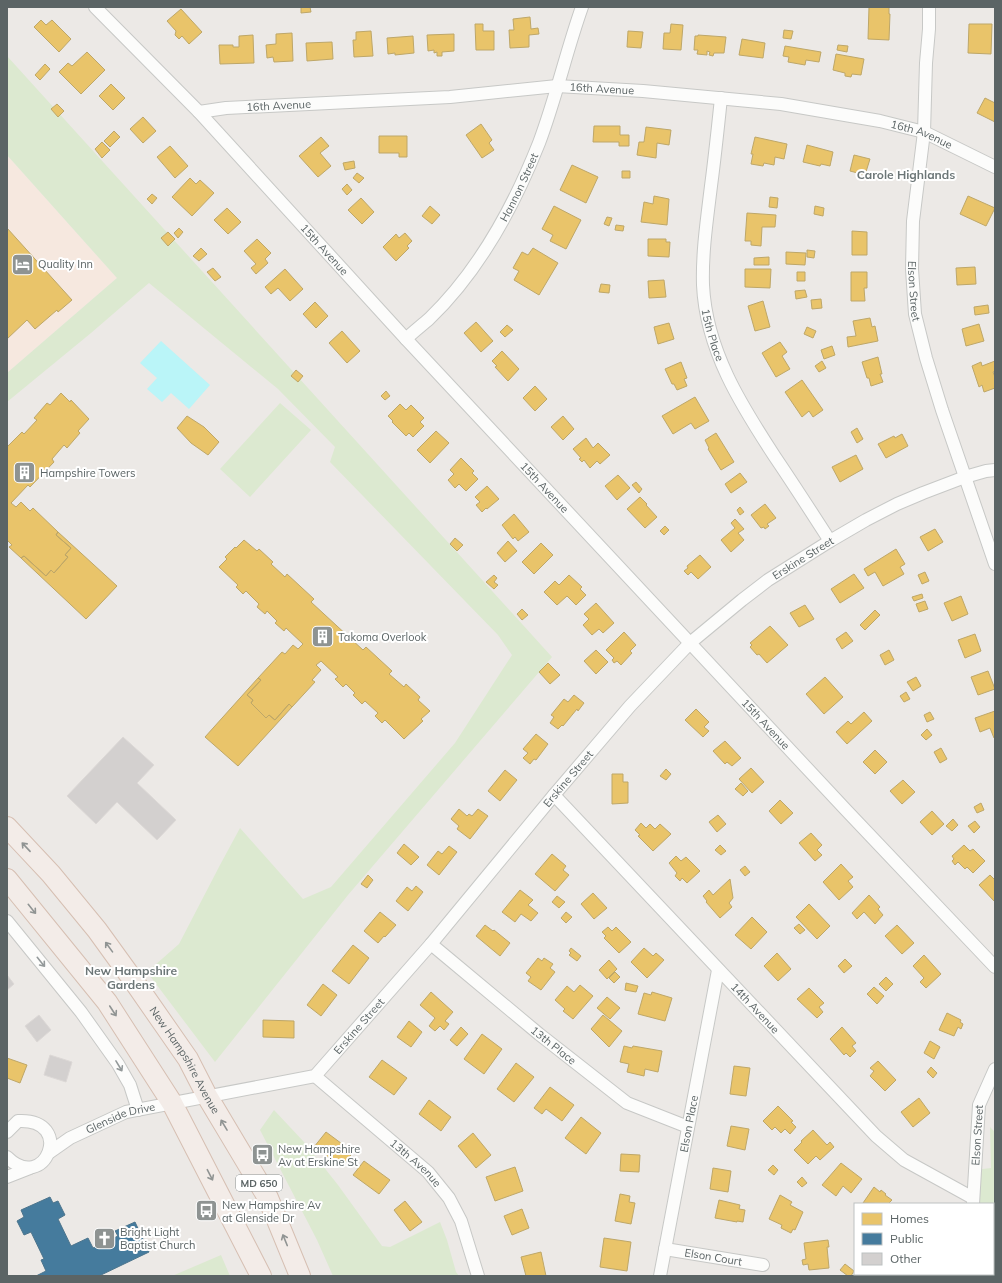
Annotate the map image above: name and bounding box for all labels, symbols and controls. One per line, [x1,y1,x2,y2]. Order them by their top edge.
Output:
street label: 16th Avenue [569,80,635,97]
street label: 16th Avenue [246,97,311,114]
street label: 16th Avenue [889,117,955,152]
street label: Hannon Street [497,151,541,224]
district label: Carole Highlands [857,167,955,182]
street label: 15th Avenue [297,221,351,278]
hotel icon: Quality Inn [10,251,36,277]
place label: Quality Inn [38,257,93,271]
street label: Elson Street [905,261,924,323]
street label: 15th Place [699,308,727,363]
street label: 15th Avenue [517,459,572,516]
building icon: Hampshire Towers [12,460,38,486]
place label: Hampshire Towers [40,466,135,480]
street label: Erskine Street [770,533,836,583]
building icon: Takoma Overlook [310,624,336,650]
place label: Takoma Overlook [338,630,427,644]
street label: 15th Avenue [739,696,793,753]
street label: Erskine Street [540,747,596,810]
one-way arrow [21,842,31,852]
one-way arrow [27,904,36,915]
one-way arrow [105,942,113,953]
one-way arrow [36,957,45,967]
district label: New Hampshire Gardens [85,963,177,992]
street label: 14th Avenue [728,980,782,1036]
street label: Erskine Street [331,995,387,1057]
street label: New Hampshire Avenue [147,1004,223,1116]
one-way arrow [109,1005,117,1016]
street label: 13th Place [528,1023,579,1068]
one-way arrow [115,1060,123,1072]
street label: Elson Place [677,1094,701,1153]
street label: Glenside Drive [83,1100,156,1137]
street label: Elson Street [968,1104,986,1166]
one-way arrow [220,1119,228,1131]
street label: 13th Avenue [387,1136,444,1190]
bus stop icon: New Hampshire Av at Erskine St [249,1142,275,1168]
place label: New Hampshire Av at Erskine St [278,1142,360,1169]
one-way arrow [207,1168,214,1180]
road number: MD 650 [236,1175,282,1191]
bus stop icon: New Hampshire Av at Glenside Dr [193,1198,219,1224]
place label: New Hampshire Av at Glenside Dr [222,1198,321,1225]
legend [854,1203,994,1275]
text: Homes [890,1211,929,1226]
church icon: Bright Light Baptist Church [91,1225,117,1251]
place label: Bright Light Baptist Church [120,1225,195,1252]
text: Public [890,1231,924,1246]
one-way arrow [281,1234,288,1246]
street label: Elson Court [684,1245,743,1269]
text: Other [890,1251,922,1266]

